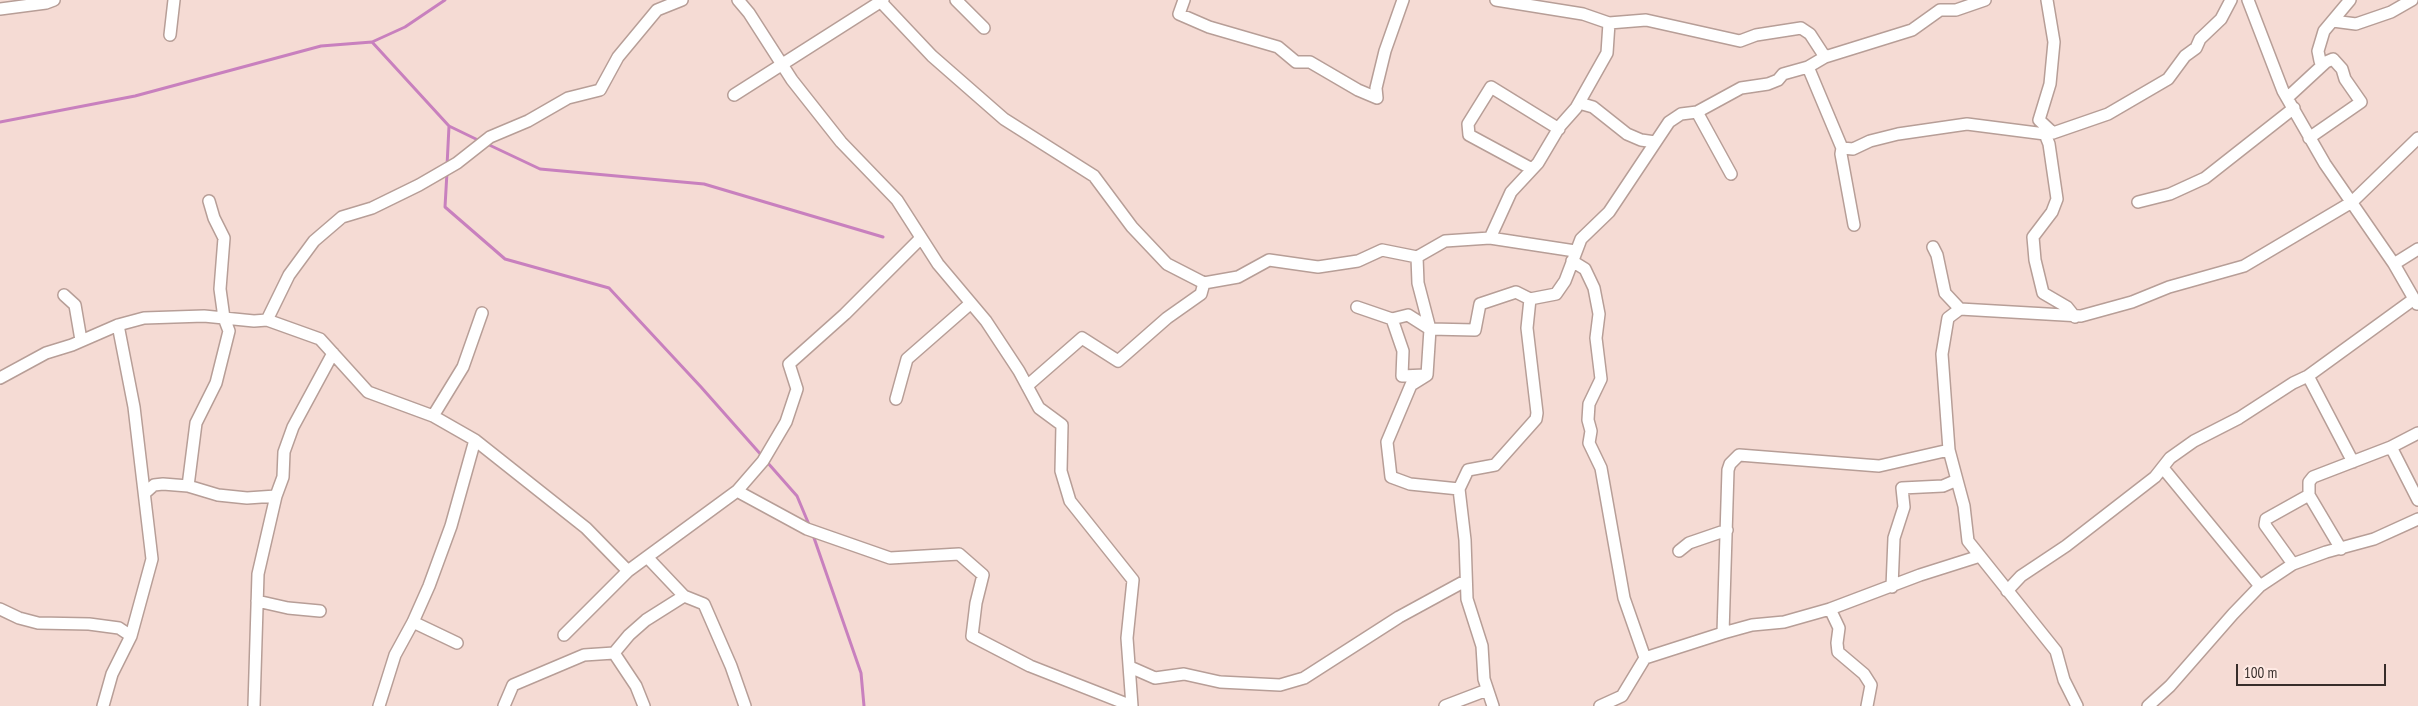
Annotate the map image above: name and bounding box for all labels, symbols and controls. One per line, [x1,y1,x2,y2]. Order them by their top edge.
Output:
scale bar [2238,654,2388,686]
text: 100 m [2244,663,2277,682]

